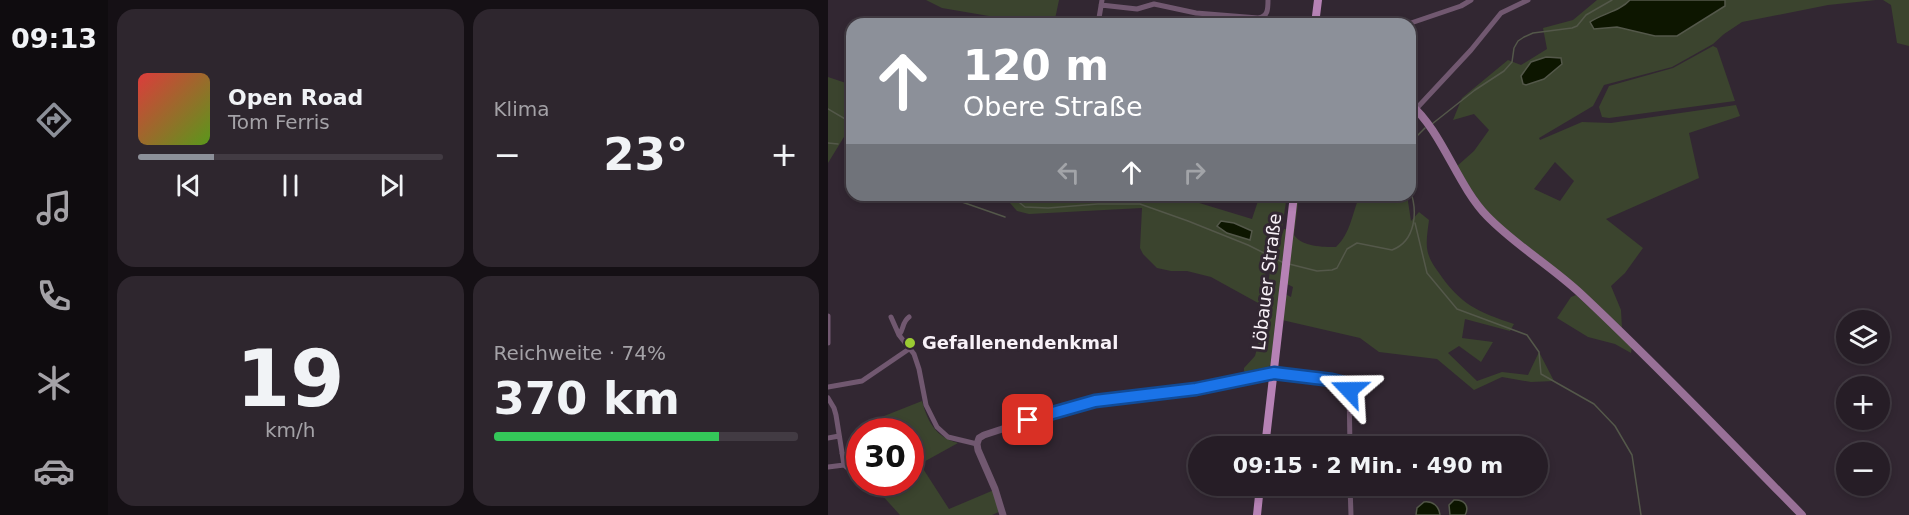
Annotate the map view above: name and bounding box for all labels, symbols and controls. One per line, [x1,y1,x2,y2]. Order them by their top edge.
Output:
text: 09:13 [11,23,97,54]
text: 120 m [963,41,1109,90]
icon: ahead [864,42,942,120]
text: Open Road [228,85,363,110]
text: Obere Straße [963,91,1143,122]
text: Klima [494,97,549,121]
icon: directions [33,99,75,141]
text: Tom Ferris [228,110,330,134]
text: 23° [603,128,688,181]
text: − [494,135,521,174]
text: + [770,135,798,174]
icon: left [1052,156,1085,189]
icon: ahead [1115,156,1148,189]
icon: right [1178,156,1211,189]
icon: previous [172,169,205,202]
icon: pause [274,169,307,202]
icon: next [375,169,408,202]
icon: music [33,187,75,229]
street label: Löbauer Straße [1248,212,1285,352]
icon: phone [33,275,75,317]
map controls [1836,310,1890,496]
button: layers [1836,310,1890,364]
place label: Gefallenendenkmal [922,332,1118,353]
text: 19 [236,334,345,424]
marker: Gefallenendenkmal [903,336,917,350]
text: Reichweite · 74% [494,341,666,365]
position arrow [1317,358,1381,422]
icon: climate [33,362,75,404]
text: 370 km [494,372,680,425]
button: + [1836,376,1890,430]
pin [1002,394,1053,445]
icon: arrive [1011,403,1044,436]
text: km/h [265,418,315,442]
speed limit sign: 30 [846,418,924,496]
button: − [1836,442,1890,496]
icon: car [33,450,75,492]
text: 09:15 · 2 Min. · 490 m [1233,453,1503,478]

